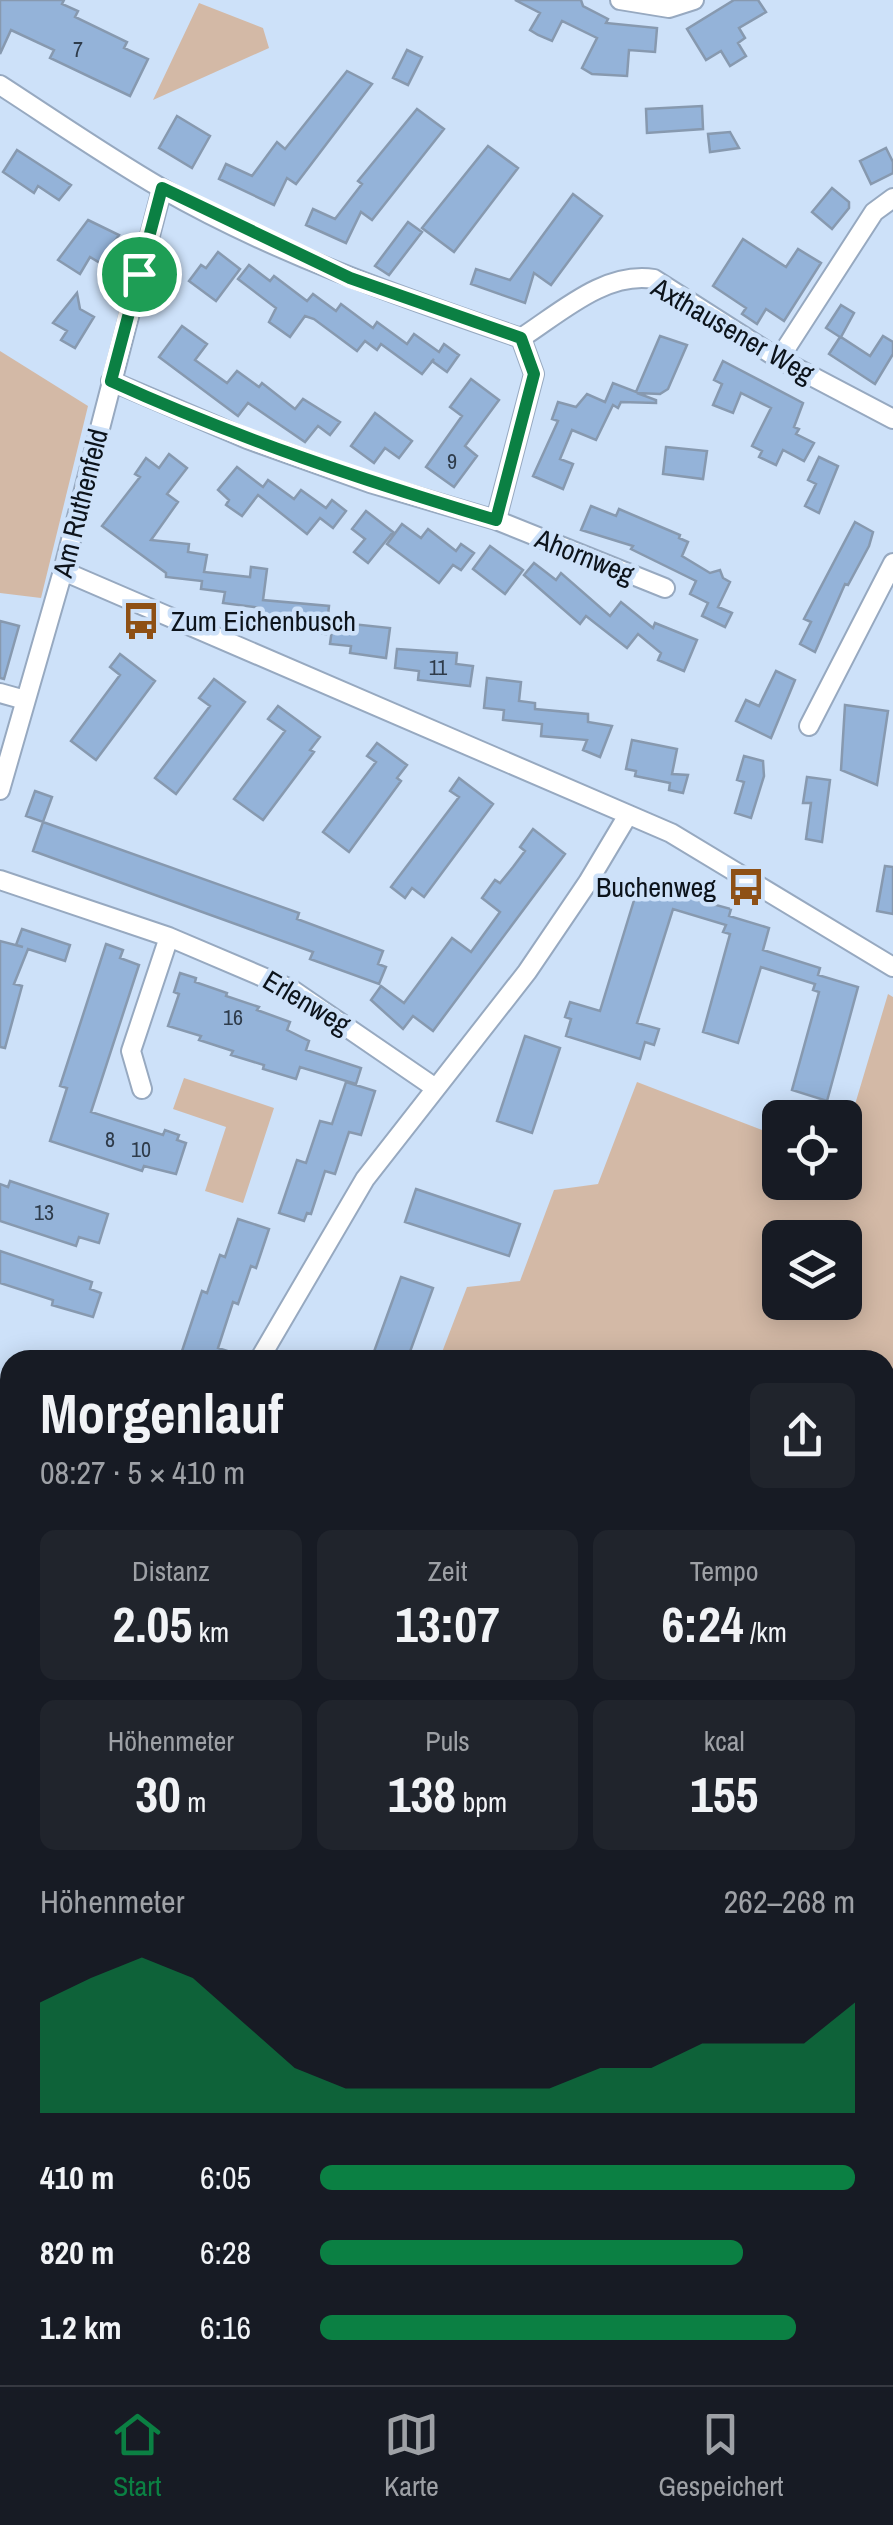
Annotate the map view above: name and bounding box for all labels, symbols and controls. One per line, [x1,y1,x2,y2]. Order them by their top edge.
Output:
house number: 7 [73,34,83,64]
pin [97,232,182,317]
icon: arrive [112,247,167,302]
street label: Axthausener Weg [644,268,822,392]
street label: Am Ruthenfeld [43,425,117,582]
house number: 9 [447,446,457,476]
street label: Ahornweg [529,519,640,593]
bus stop icon: Zum Eichenbusch [120,600,162,642]
place label: Zum Eichenbusch [171,602,356,640]
house number: 11 [429,652,447,682]
bus stop icon: Buchenweg [725,866,767,908]
place label: Buchenweg [596,868,716,906]
street label: Erlenweg [256,961,358,1043]
house number: 16 [223,1002,243,1032]
map controls [762,1100,862,1320]
button: locate [762,1100,862,1200]
house number: 8 [105,1124,115,1154]
house number: 10 [131,1134,151,1164]
house number: 13 [34,1197,54,1227]
button: layers [762,1220,862,1320]
text: Morgenlauf [40,1376,283,1450]
button: share [750,1383,855,1488]
text: 08:27 · 5 × 410 m [40,1451,245,1494]
text: Distanz [132,1552,210,1590]
text: Zeit [428,1552,467,1590]
text: Tempo [690,1552,759,1590]
text: 2.05 [112,1590,192,1658]
text: 13:07 [395,1590,500,1658]
text: 6:24 [661,1590,744,1658]
text: km [192,1613,229,1651]
text: /km [744,1613,787,1651]
text: Höhenmeter [108,1722,234,1760]
text: Puls [425,1722,470,1760]
text: kcal [704,1722,745,1760]
text: 30 [135,1760,181,1828]
text: 138 [388,1760,456,1828]
text: 155 [690,1760,758,1828]
text: m [181,1783,206,1821]
text: bpm [456,1783,507,1821]
text: Höhenmeter [40,1880,184,1923]
text: 262–268 m [724,1880,855,1923]
text: 410 m [40,2156,114,2199]
text: 6:05 [200,2156,251,2199]
text: 820 m [40,2231,114,2274]
text: 6:28 [200,2231,251,2274]
text: 1.2 km [40,2306,122,2349]
text: 6:16 [200,2306,251,2349]
tab: Start [110,2407,165,2505]
tab: Karte [384,2407,439,2505]
tab: Gespeichert [658,2407,783,2505]

